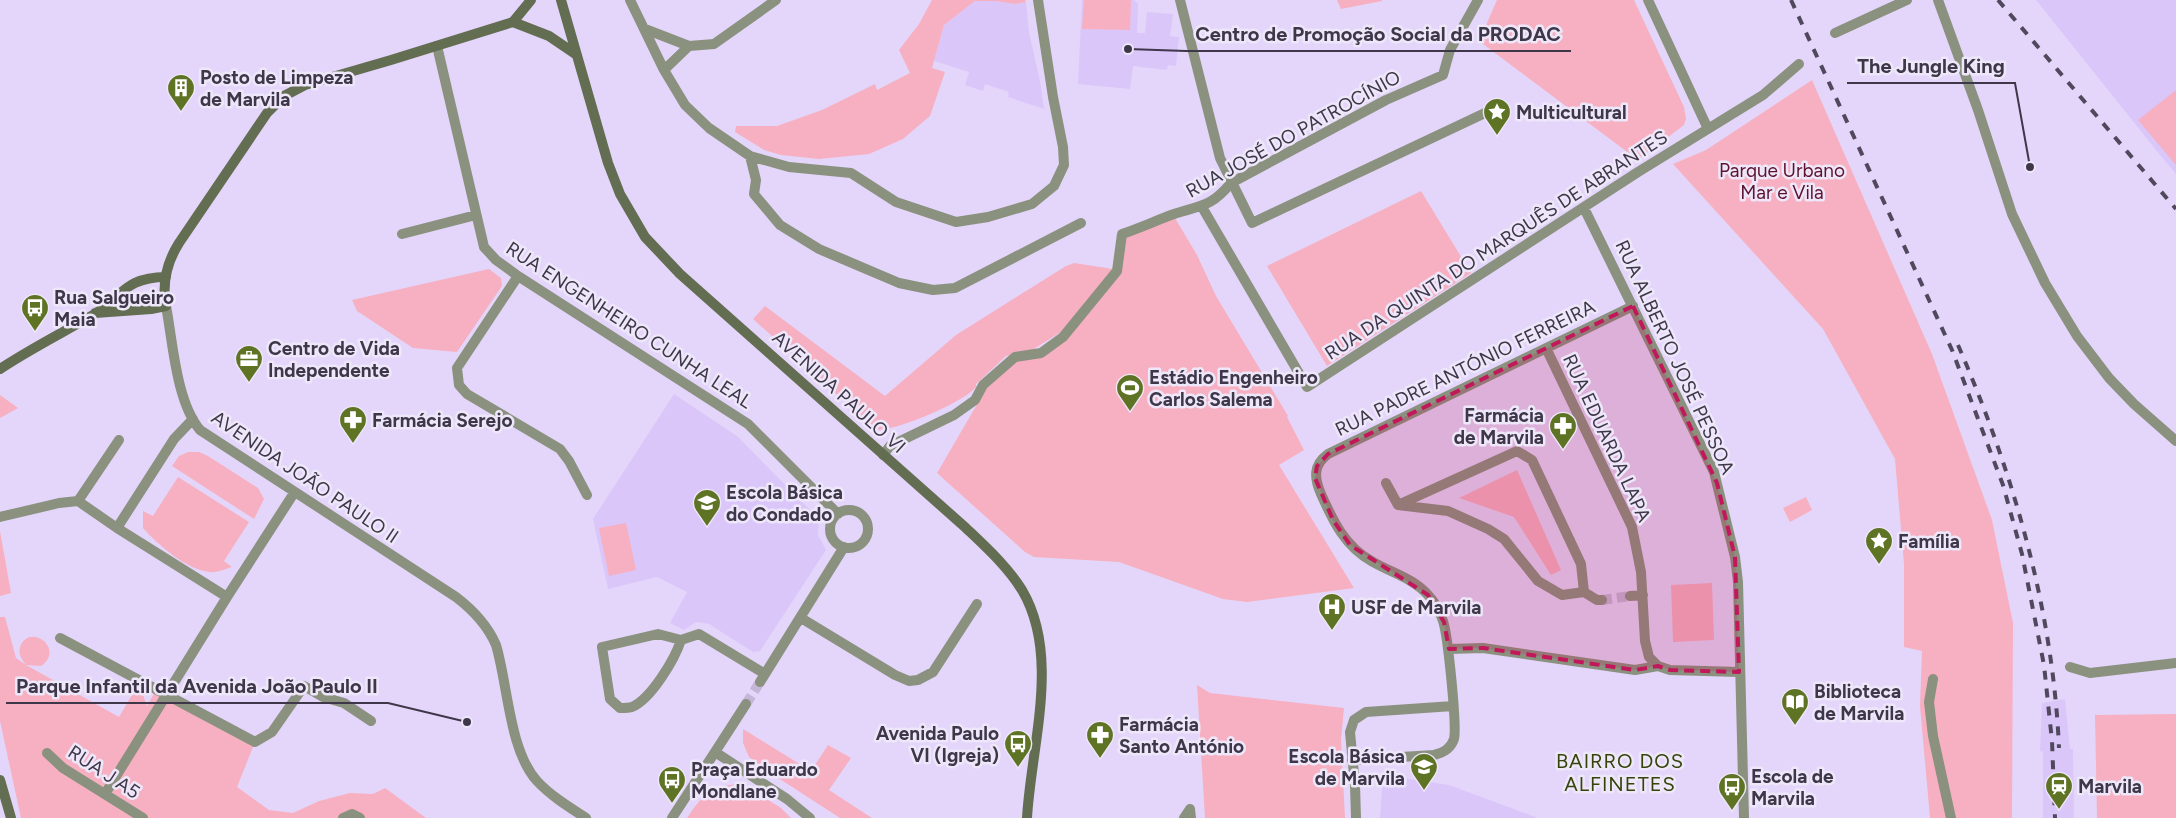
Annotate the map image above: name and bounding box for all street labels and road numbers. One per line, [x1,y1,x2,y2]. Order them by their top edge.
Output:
street label: RUA JOSÉ DO PATROCÍNIO [1182,65,1404,203]
street label: RUA DA QUINTA DO MARQUÊS DE ABRANTES [1320,125,1672,365]
street label: RUA ALBERTO JOSÉ PESSOA [1611,236,1739,478]
street label: RUA ENGENHEIRO CUNHA LEAL [502,237,756,413]
street label: RUA PADRE ANTÓNIO FERREIRA [1331,295,1599,441]
street label: AVENIDA PAULO VI [768,326,910,458]
street label: RUA EDUARDA LAPA [1558,350,1656,526]
street label: AVENIDA JOÃO PAULO II [207,406,403,548]
street label: RUA J A5 [64,740,144,804]

